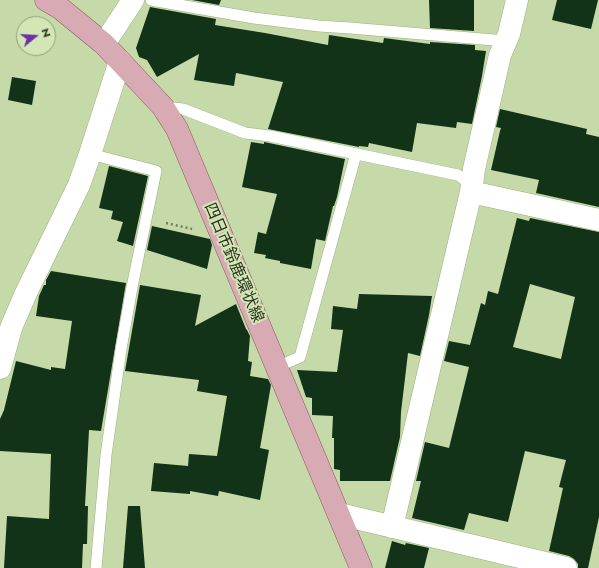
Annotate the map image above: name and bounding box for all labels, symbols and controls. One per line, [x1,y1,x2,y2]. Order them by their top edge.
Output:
north arrow [16,16,56,56]
text: N [38,26,55,39]
street label: 四日市鈴鹿環状線 [199,200,267,326]

